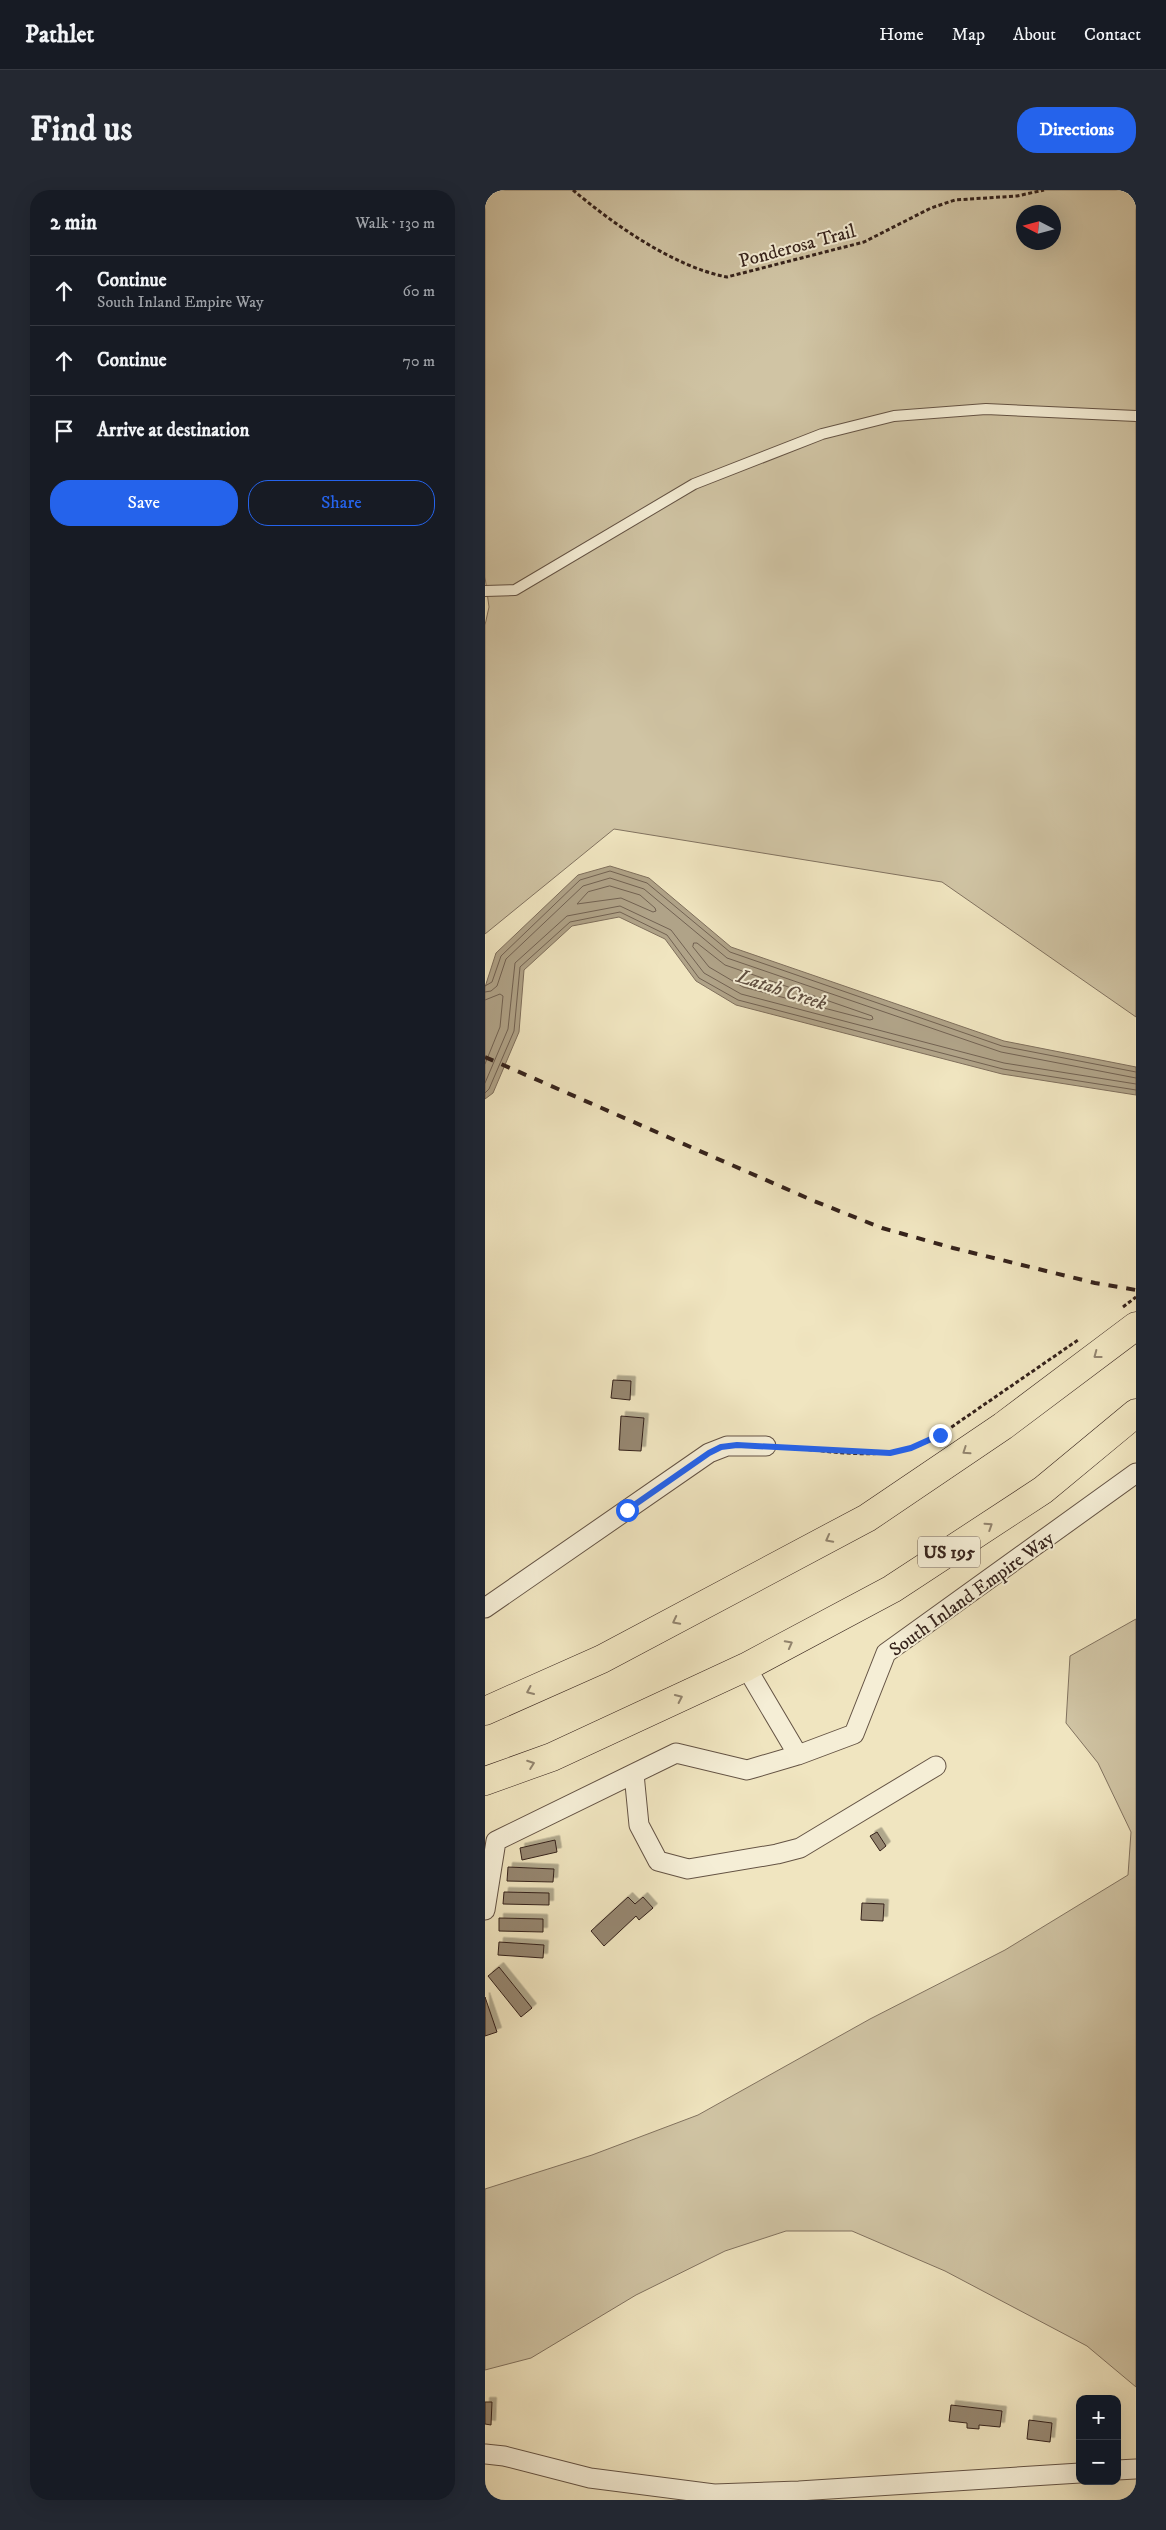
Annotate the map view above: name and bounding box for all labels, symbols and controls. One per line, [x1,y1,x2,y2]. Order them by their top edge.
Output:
text: Pathlet [25,20,94,50]
text: Home [879,24,924,46]
text: Map [952,24,985,46]
text: About [1013,24,1056,46]
text: Contact [1084,24,1141,46]
button: Directions [1017,107,1136,153]
text: Find us [30,108,132,152]
north arrow [1016,205,1061,250]
text: 2 min [50,210,97,236]
text: Walk · 130 m [355,213,435,233]
street label: Ponderosa Trail [736,220,859,273]
text: Continue [97,269,167,292]
icon: ahead [50,277,78,305]
text: 60 m [403,281,435,301]
text: South Inland Empire Way [97,292,264,312]
icon: ahead [50,347,78,375]
text: Continue [97,349,167,372]
text: 70 m [403,351,435,371]
icon: arrive [50,417,78,445]
text: Arrive at destination [97,419,249,442]
button: Save [50,480,238,526]
button: Share [248,480,435,526]
water label: Latah Creek [733,964,830,1017]
one-way arrow [1093,1349,1103,1358]
route end [929,1424,952,1447]
one-way arrow [963,1445,972,1454]
route start [616,1499,639,1522]
one-way arrow [983,1522,992,1532]
street label: South Inland Empire Way [885,1526,1059,1662]
one-way arrow [826,1532,835,1542]
road number: US 195 [918,1536,980,1568]
one-way arrow [672,1615,681,1625]
one-way arrow [784,1640,793,1650]
one-way arrow [526,1684,535,1695]
one-way arrow [674,1694,683,1704]
one-way arrow [526,1760,535,1770]
map controls [1076,2395,1121,2485]
button: + [1076,2395,1121,2440]
button: − [1076,2440,1121,2485]

